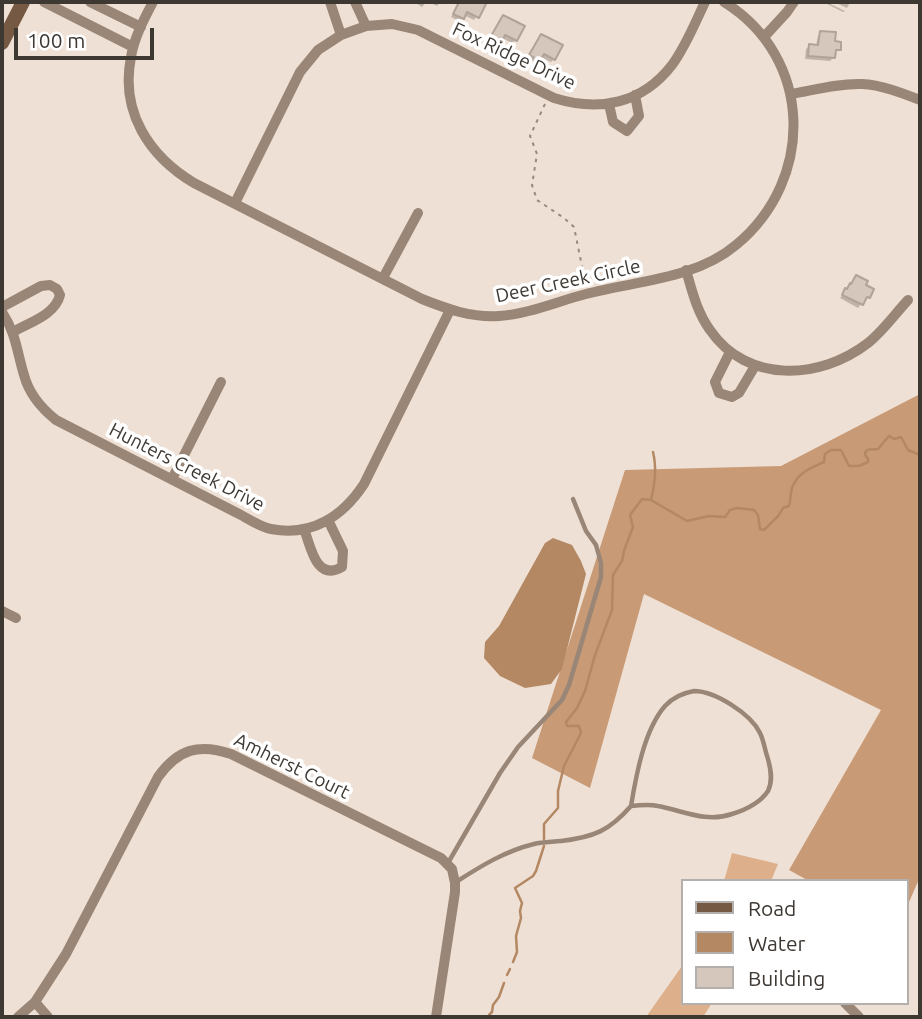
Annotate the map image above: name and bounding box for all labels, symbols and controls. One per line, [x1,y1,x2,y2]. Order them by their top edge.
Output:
scale bar [18,14,158,58]
street label: Fox Ridge Drive [449,18,579,94]
text: 100 m [27,28,85,52]
street label: Deer Creek Circle [494,255,642,307]
street label: Hunters Creek Drive [105,418,269,516]
street label: Amherst Court [231,728,353,804]
legend [680,879,908,1005]
text: Road [748,896,796,920]
text: Water [748,931,806,955]
text: Building [748,966,825,990]

